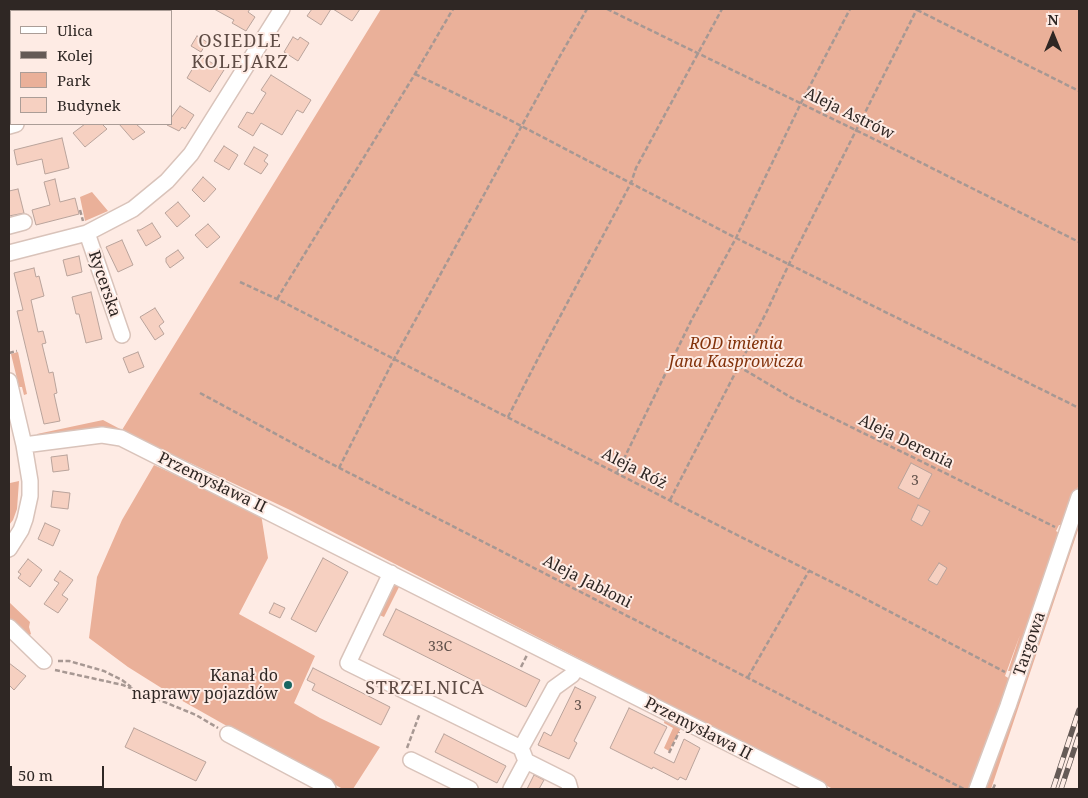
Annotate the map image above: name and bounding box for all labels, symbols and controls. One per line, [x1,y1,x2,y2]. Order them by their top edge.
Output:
legend [10,10,172,125]
north arrow [1028,10,1078,60]
text: N [1047,10,1059,29]
text: Ulica [57,20,93,40]
district label: OSIEDLE KOLEJARZ [190,31,290,74]
text: Kolej [57,45,93,65]
text: Park [57,70,90,90]
street label: Aleja Astrów [801,84,897,144]
text: Budynek [57,95,121,115]
street label: Rycerska [84,248,124,320]
park label: ROD imienia Jana Kasprowicza [669,334,803,372]
street label: Aleja Derenia [855,411,957,473]
street label: Aleja Róż [598,444,670,494]
street label: Przemysława II [155,449,269,517]
house number: 3 [911,473,919,489]
street label: Aleja Jabłoni [539,551,635,613]
street label: Targowa [1010,609,1050,679]
house number: 33C [428,639,452,655]
place label: Kanał do naprawy pojazdów [132,666,278,704]
district label: STRZELNICA [364,678,486,700]
marker: Kanał do naprawy pojazdów [282,679,294,691]
street label: Przemysława II [641,694,755,764]
house number: 3 [574,698,582,714]
scale bar [12,756,106,788]
text: 50 m [18,765,53,785]

